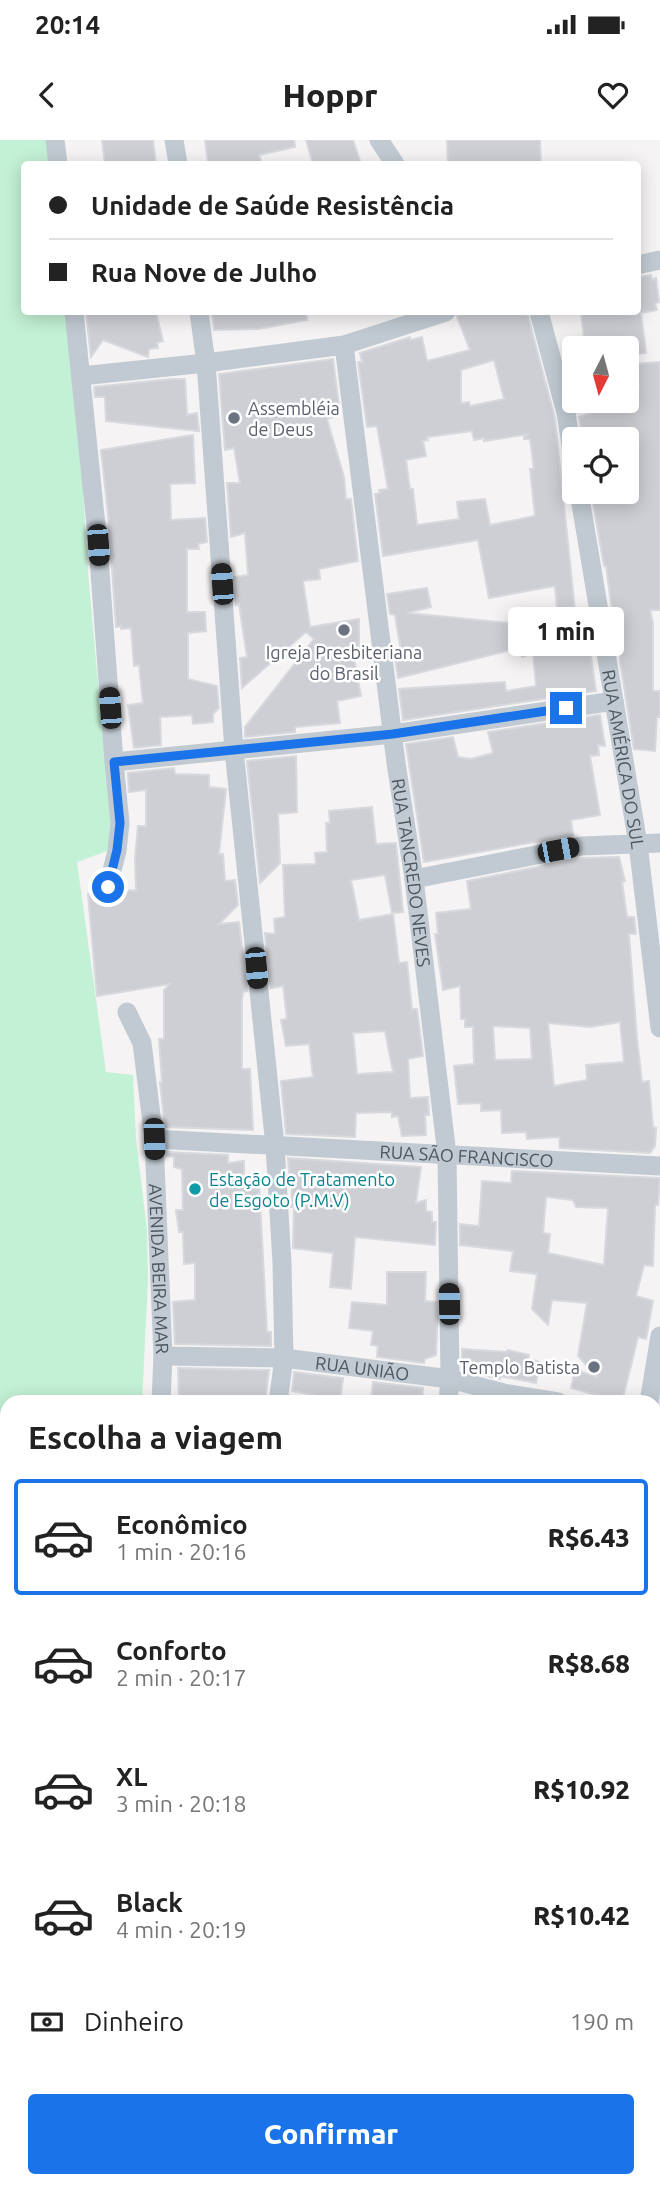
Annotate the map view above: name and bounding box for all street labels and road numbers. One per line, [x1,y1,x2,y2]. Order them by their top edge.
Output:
street label: RUA AMÉRICA DO SUL [599,668,649,850]
street label: RUA TANCREDO NEVES [389,777,434,968]
street label: RUA SÃO FRANCISCO [379,1141,554,1170]
street label: AVENIDA BEIRA MAR [146,1183,173,1354]
street label: RUA UNIÃO [314,1352,411,1384]

